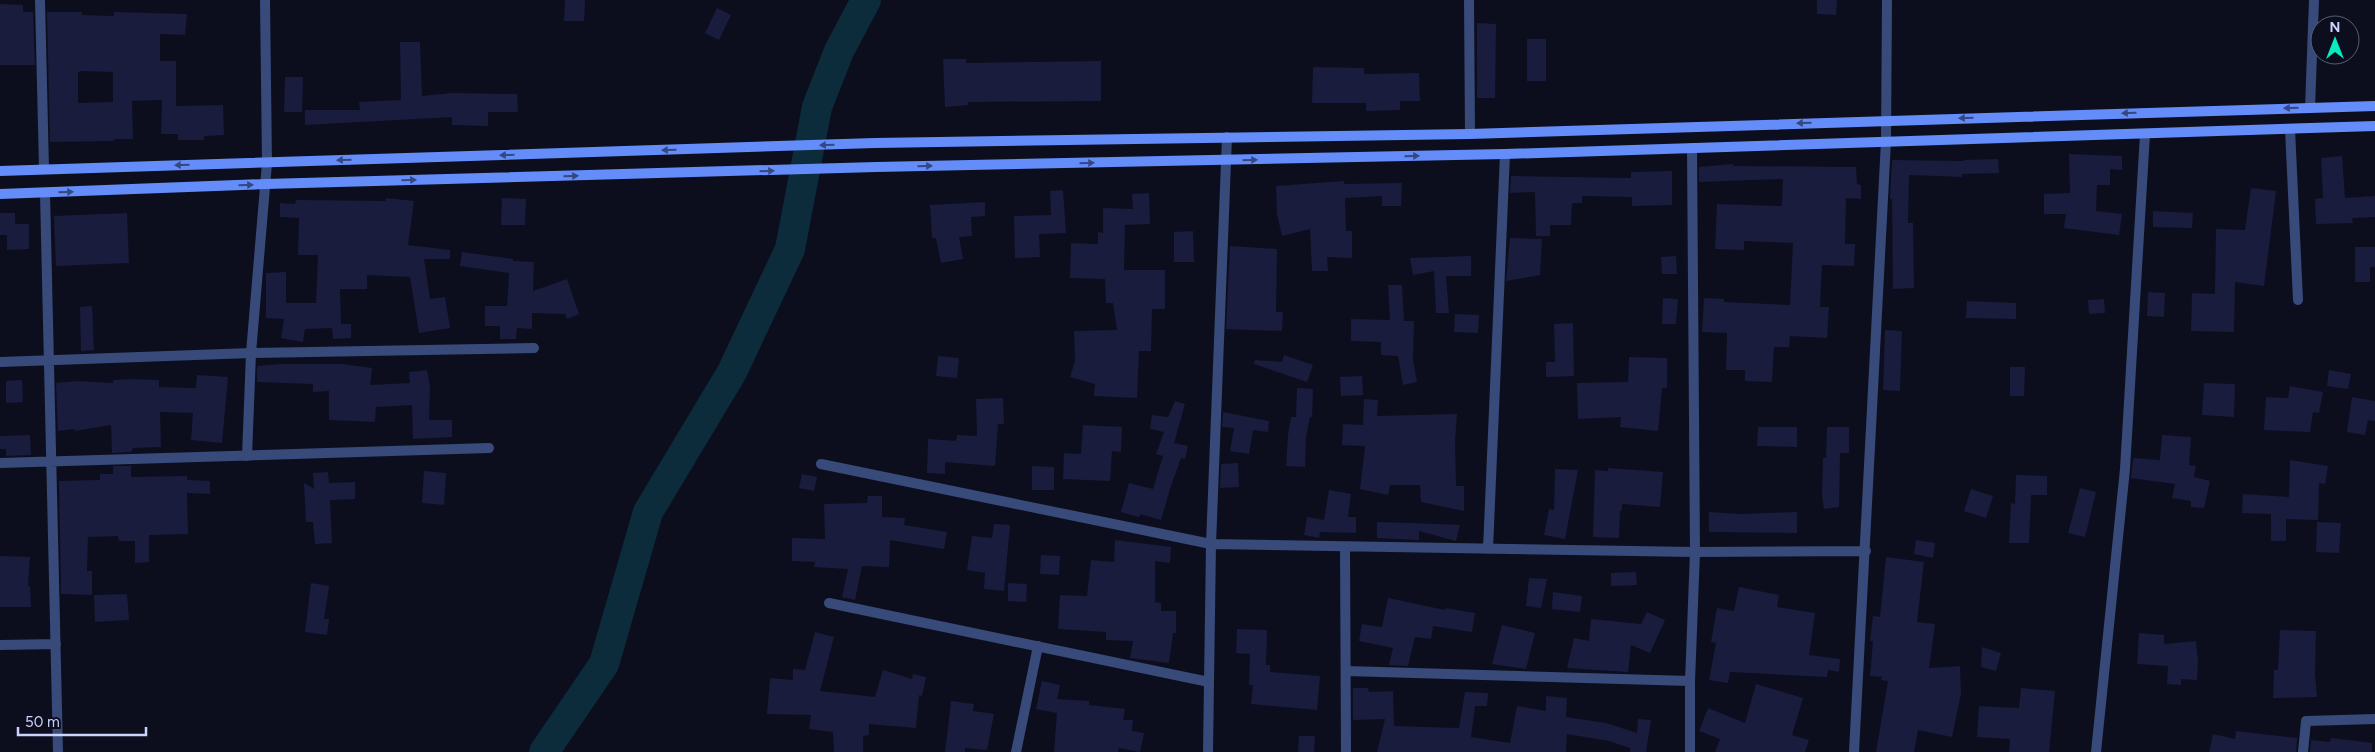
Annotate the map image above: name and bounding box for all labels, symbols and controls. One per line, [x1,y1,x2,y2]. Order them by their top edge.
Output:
north arrow [2310,15,2360,65]
text: N [2330,19,2340,36]
one-way arrow [2283,104,2299,112]
one-way arrow [2121,109,2137,117]
one-way arrow [1958,114,1974,122]
one-way arrow [1796,119,1812,127]
one-way arrow [818,141,834,149]
one-way arrow [661,146,677,154]
one-way arrow [498,151,514,159]
one-way arrow [1405,152,1421,160]
one-way arrow [1242,156,1258,164]
one-way arrow [336,157,352,165]
one-way arrow [1080,159,1096,167]
one-way arrow [174,162,190,170]
one-way arrow [917,162,933,170]
one-way arrow [759,166,775,174]
one-way arrow [563,172,579,180]
one-way arrow [401,176,417,184]
one-way arrow [238,180,254,188]
one-way arrow [58,188,74,196]
scale bar [18,704,145,736]
text: 50 m [25,713,60,731]

